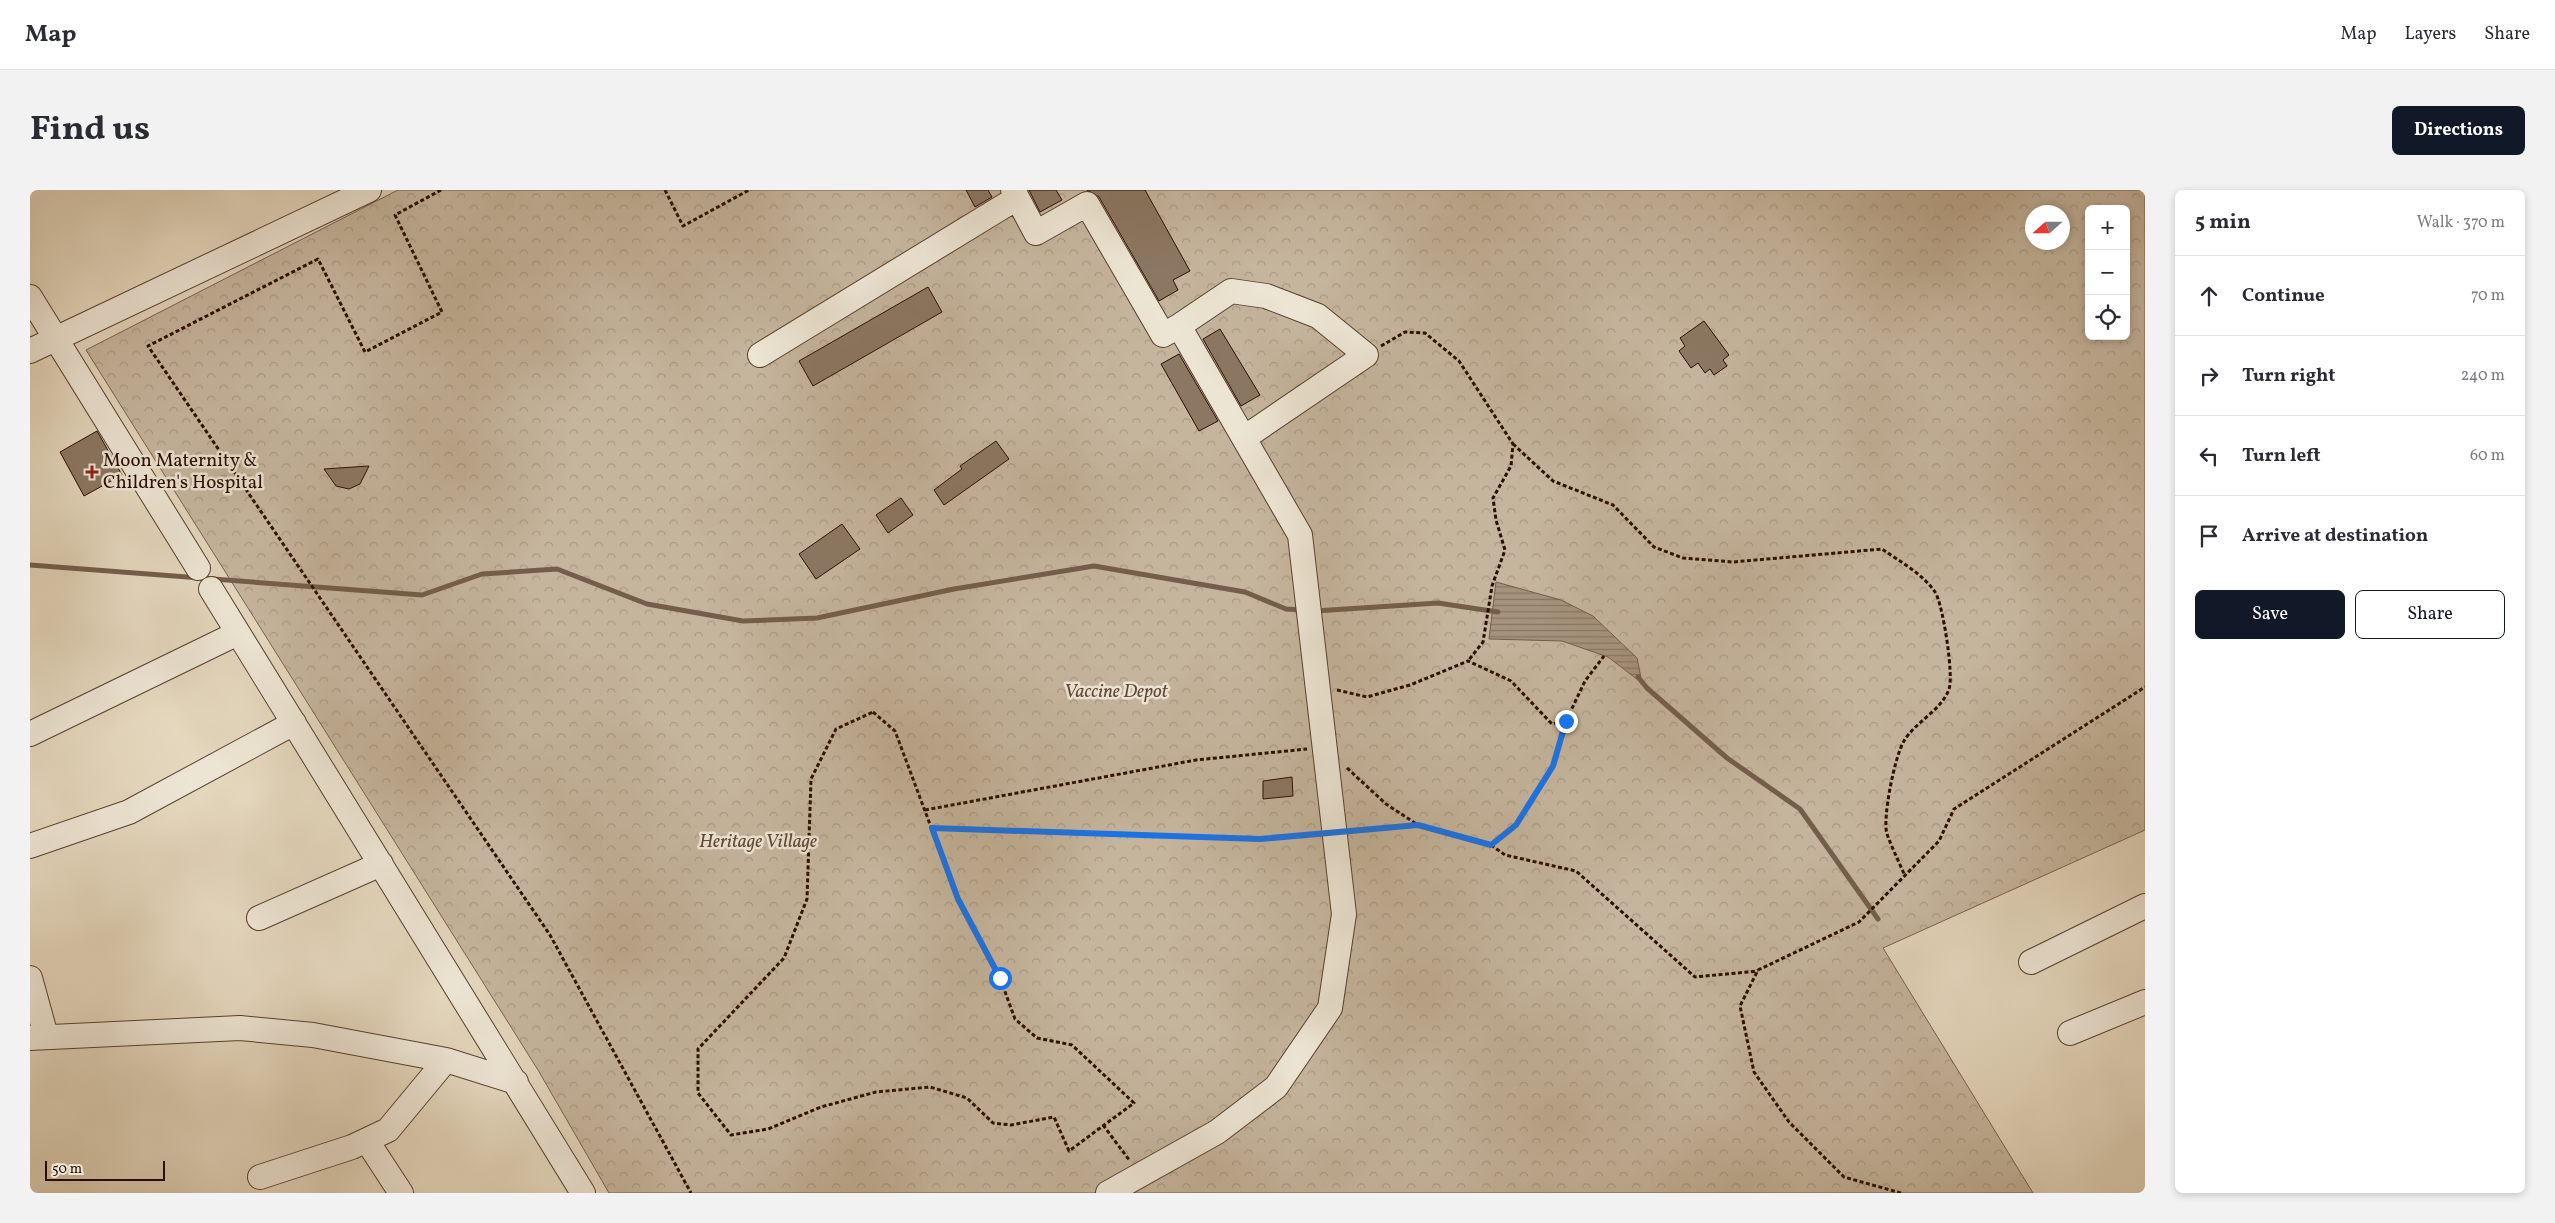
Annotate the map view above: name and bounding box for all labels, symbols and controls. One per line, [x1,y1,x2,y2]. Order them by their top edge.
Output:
text: Map [25,18,76,52]
text: Map [2340,22,2376,47]
text: Layers [2404,22,2456,47]
text: Share [2484,22,2530,47]
text: Find us [30,106,150,154]
button: Directions [2392,106,2525,155]
north arrow [2025,205,2070,250]
map controls [2085,205,2130,340]
button: + [2085,205,2130,250]
text: 5 min [2195,208,2251,237]
text: Walk · 370 m [2417,212,2505,234]
button: − [2085,250,2130,295]
icon: ahead [2195,282,2223,310]
text: Continue [2242,283,2325,309]
text: 70 m [2471,285,2505,307]
button: locate [2085,295,2130,340]
icon: right [2195,362,2223,390]
text: Turn right [2242,363,2335,389]
text: 240 m [2461,365,2505,387]
icon: left [2195,442,2223,470]
text: Turn left [2242,443,2321,469]
text: 60 m [2470,445,2505,467]
place label: Moon Maternity & Children's Hospital [103,448,263,496]
marker: Moon Maternity & Children's Hospital [85,465,99,479]
icon: arrive [2195,522,2223,550]
text: Arrive at destination [2242,523,2428,549]
button: Save [2195,590,2345,639]
button: Share [2355,590,2505,639]
park label: Vaccine Depot [1064,679,1169,705]
route end [1555,710,1578,733]
park label: Heritage Village [699,829,817,855]
route start [989,967,1012,990]
scale bar [45,1158,165,1181]
text: 50 m [52,1160,82,1179]

